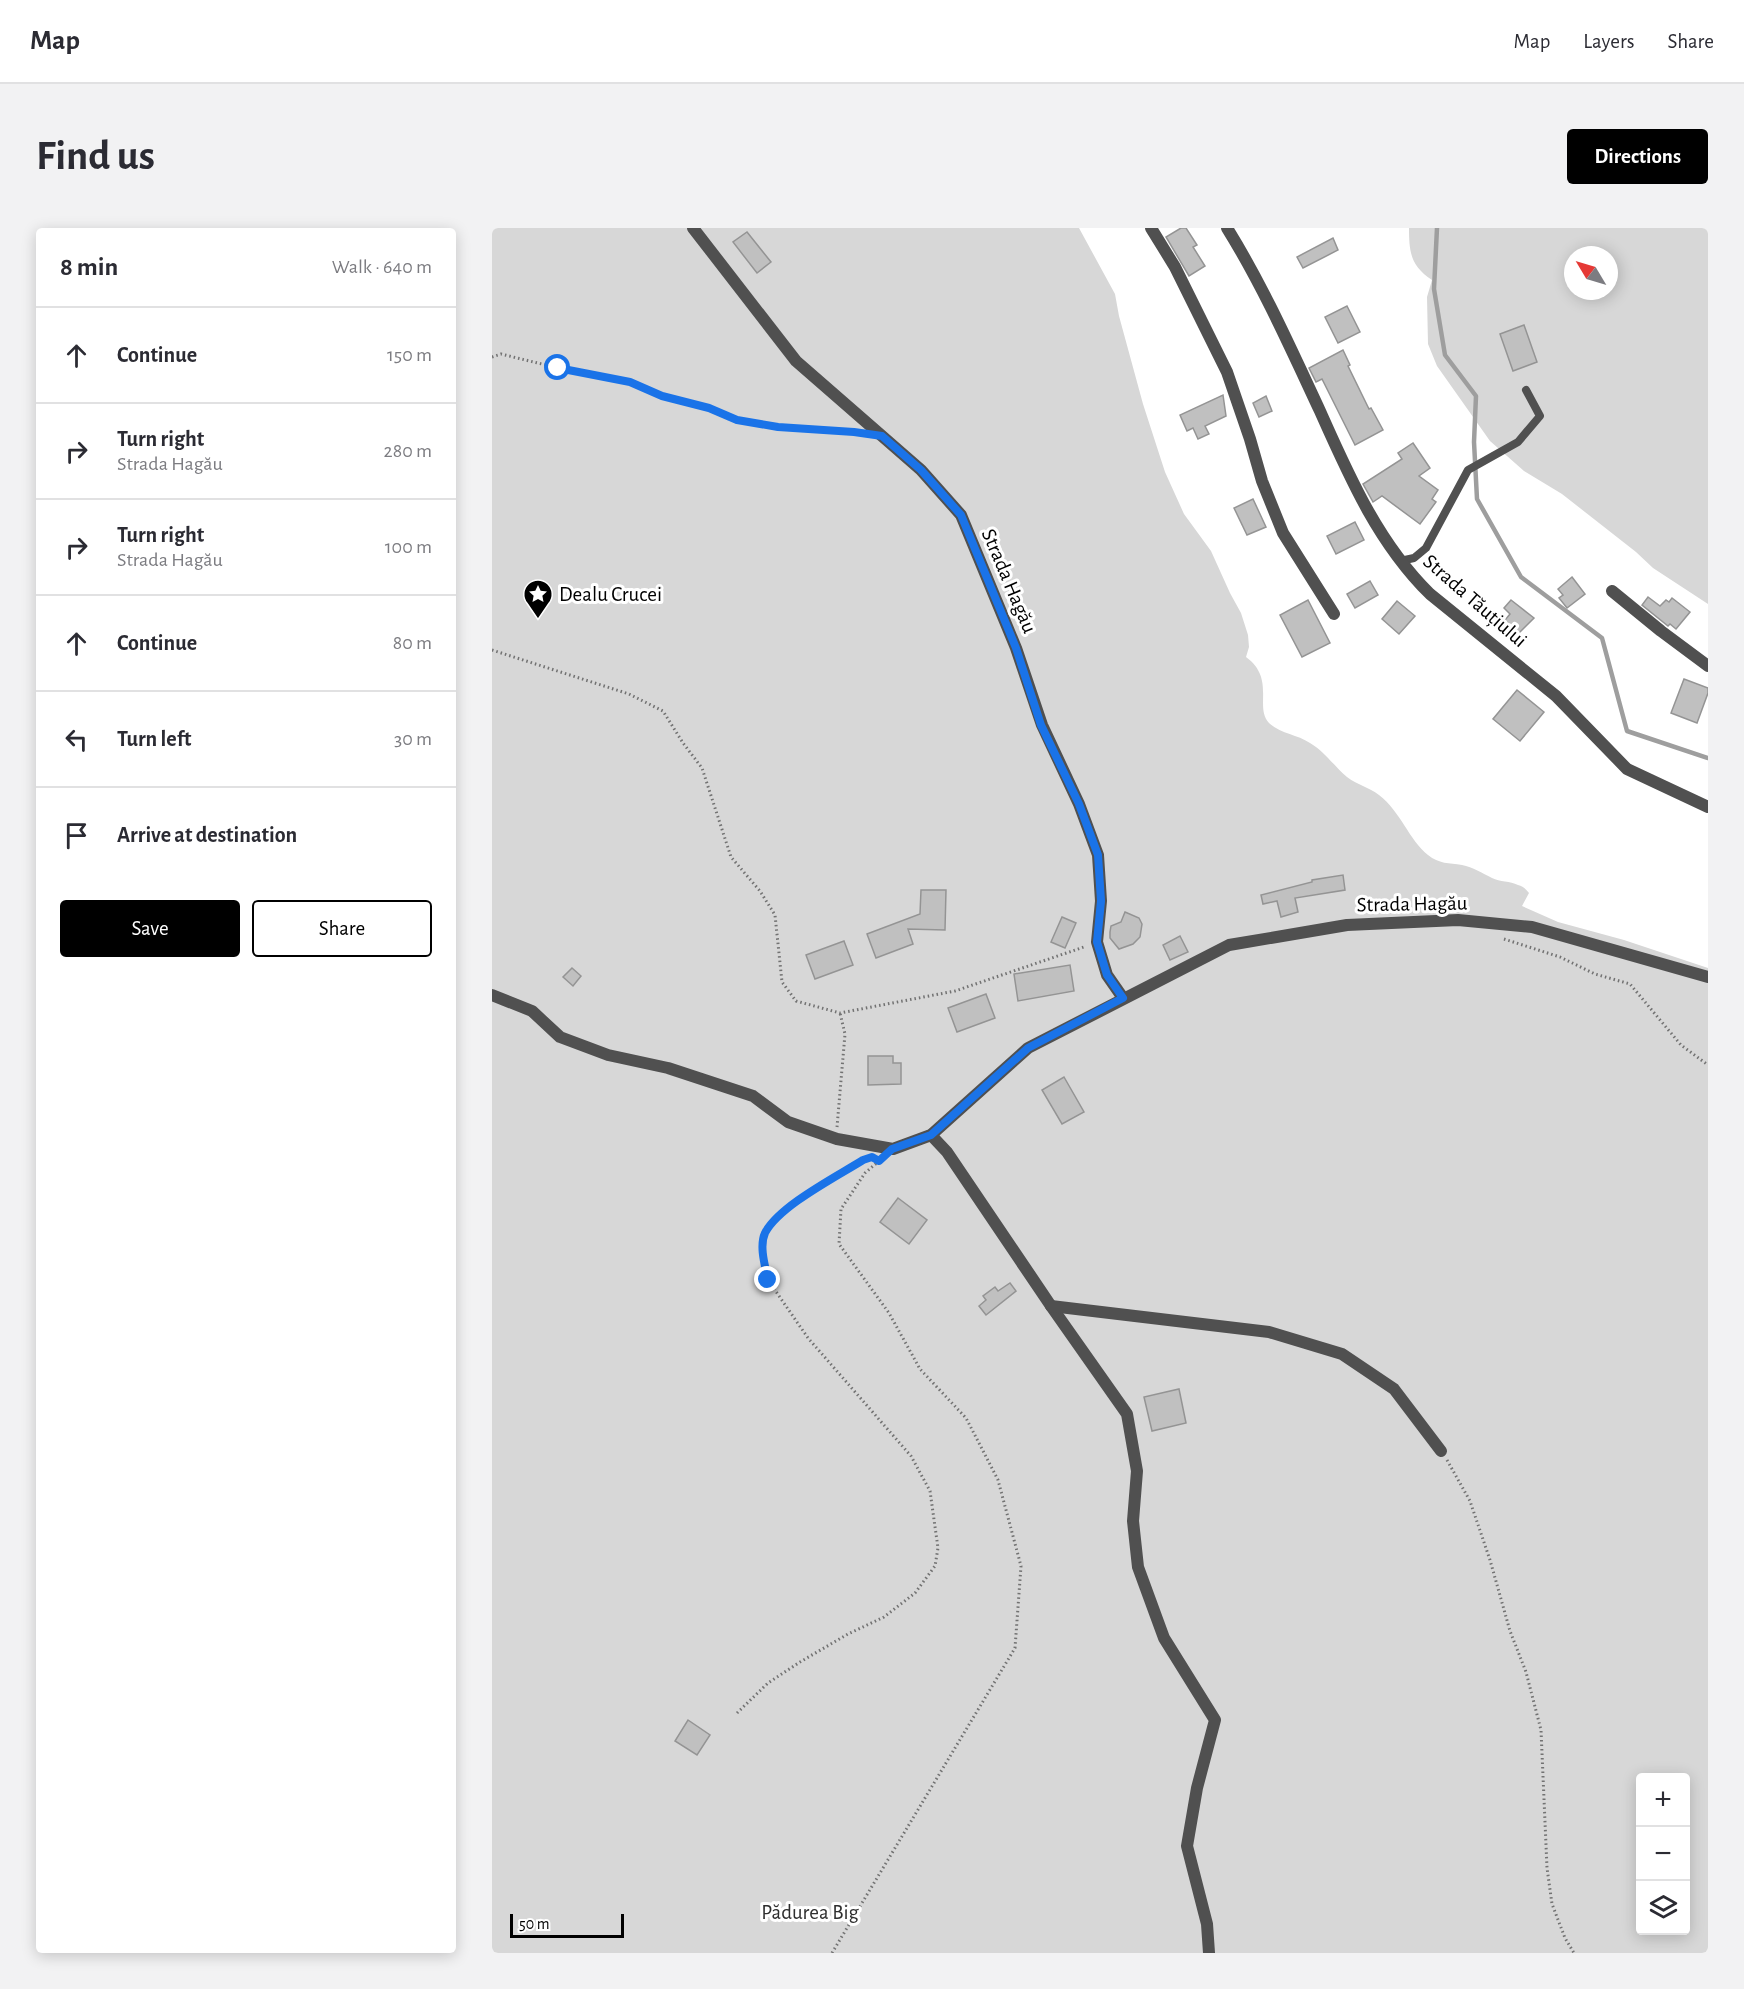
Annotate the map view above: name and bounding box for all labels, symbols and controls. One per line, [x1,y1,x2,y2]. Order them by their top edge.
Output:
text: Map [30,27,80,55]
text: Map [1514,31,1550,52]
text: Layers [1583,31,1634,52]
text: Share [1667,31,1714,52]
button: Directions [1567,129,1708,184]
text: Find us [36,135,155,177]
north arrow [1564,246,1618,300]
text: 8 min [60,254,118,280]
text: Walk · 640 m [332,257,432,277]
icon: ahead [60,339,93,372]
text: Continue [117,344,197,366]
text: 150 m [387,345,432,365]
route start [544,354,570,380]
text: Turn right [117,428,204,450]
icon: right [60,435,93,468]
text: 280 m [384,441,432,461]
text: Strada Hagău [117,454,223,474]
text: Turn right [117,524,204,546]
street label: Strada Hagău [978,526,1040,636]
icon: right [60,531,93,564]
text: 100 m [385,537,432,557]
text: Strada Hagău [117,550,223,570]
street label: Strada Tăuțiului [1418,551,1531,653]
place icon: Dealu Crucei [522,578,554,620]
place label: Dealu Crucei [559,584,662,605]
icon: ahead [60,627,93,660]
text: Continue [117,632,197,654]
text: 80 m [393,633,432,653]
icon: left [60,723,93,756]
text: Turn left [117,728,191,750]
text: 30 m [394,729,432,749]
icon: arrive [60,819,93,852]
text: Arrive at destination [117,824,297,846]
street label: Strada Hagău [1356,893,1468,915]
button: Save [60,900,240,957]
button: Share [252,900,432,957]
route end [754,1266,780,1292]
map controls [1636,1773,1690,1935]
button: + [1636,1773,1690,1827]
button: − [1636,1827,1690,1881]
button: layers [1636,1881,1690,1935]
park label: Pădurea Big [761,1902,860,1923]
scale bar [510,1911,624,1938]
text: 50 m [519,1916,550,1932]

